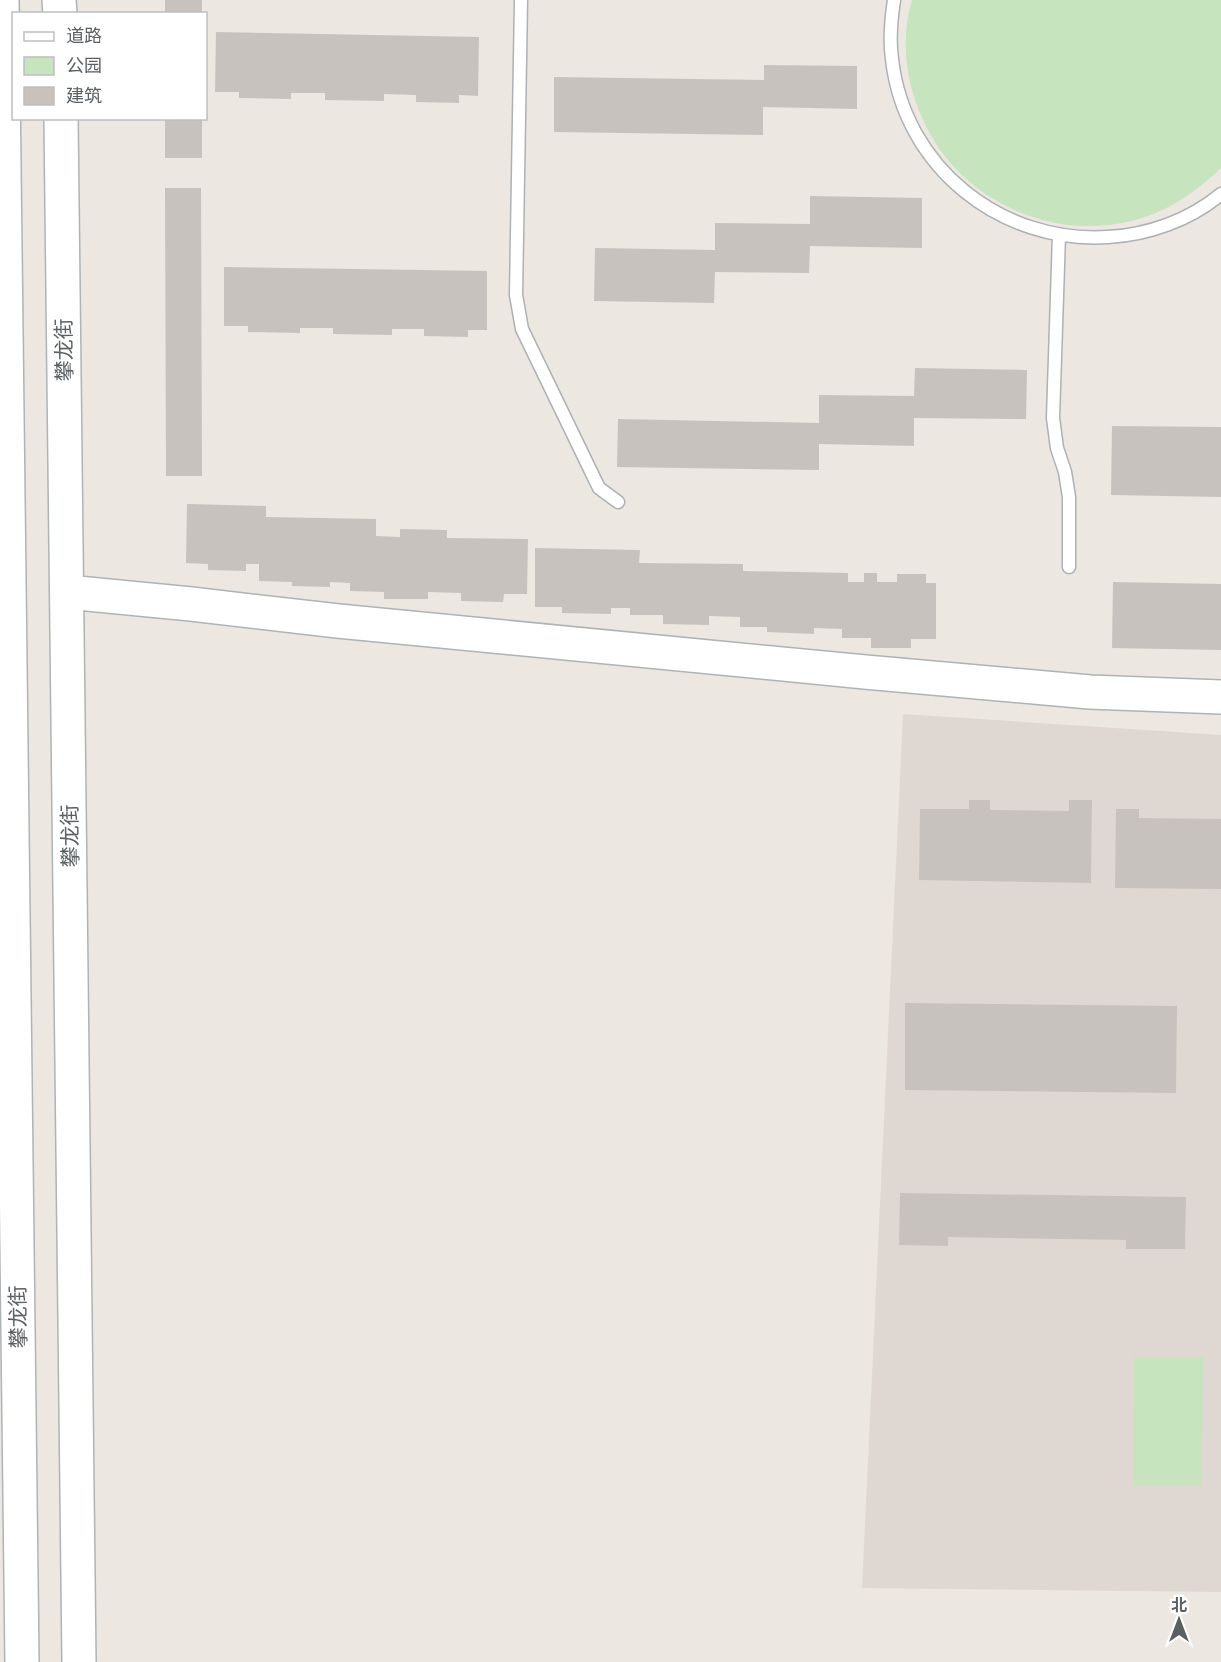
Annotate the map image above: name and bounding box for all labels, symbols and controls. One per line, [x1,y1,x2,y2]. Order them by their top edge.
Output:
legend [12,12,207,120]
text: 道路 [66,24,102,47]
text: 公园 [66,54,102,77]
text: 建筑 [66,84,102,107]
street label: 攀龙街 [50,318,78,382]
street label: 攀龙街 [56,804,84,868]
street label: 攀龙街 [4,1285,32,1349]
north arrow [1149,1590,1209,1650]
text: 北 [1171,1595,1187,1616]

